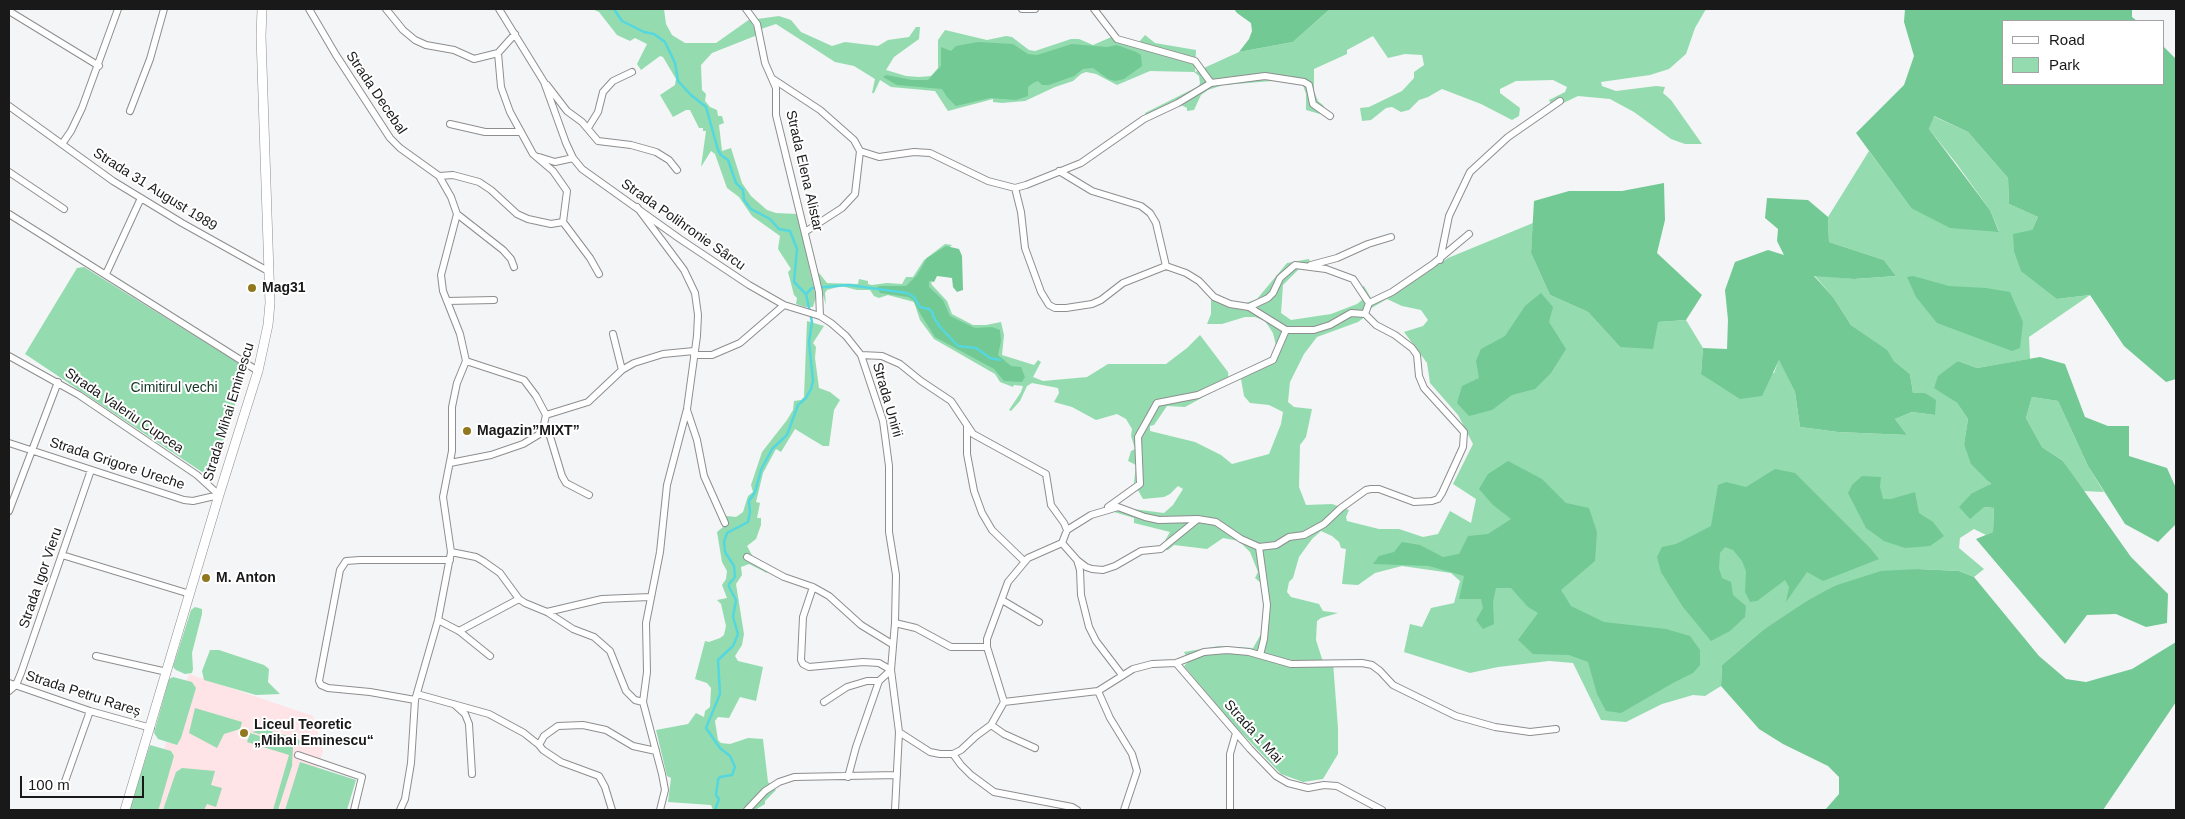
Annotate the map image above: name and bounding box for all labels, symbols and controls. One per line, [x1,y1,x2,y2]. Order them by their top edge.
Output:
legend [2002,20,2165,85]
text: Road [2049,31,2085,48]
street label: Strada Decebal [342,48,410,138]
text: Park [2049,56,2080,73]
street label: Strada Elena Alistar [782,109,826,233]
street label: Strada 31 August 1989 [90,145,220,235]
street label: Strada Polihronie Sârcu [618,176,748,274]
place label: Mag31 [262,280,306,296]
marker: Mag31 [246,282,258,294]
street label: Strada Mihai Eminescu [200,341,258,483]
street label: Strada Unirii [868,361,906,439]
street label: Strada Valeriu Cupcea [61,365,187,457]
park label: Cimitirul vechi [130,380,218,396]
place label: Magazin”MIXT” [477,423,580,439]
marker: Magazin”MIXT” [461,425,473,437]
street label: Strada Grigore Ureche [47,434,187,494]
street label: Strada Igor Vieru [16,525,66,631]
place label: M. Anton [216,570,276,586]
marker: M. Anton [200,572,212,584]
street label: Strada Petru Rareș [23,667,143,721]
street label: Strada 1 Mai [1220,697,1286,767]
place label: Liceul Teoretic „Mihai Eminescu“ [254,717,374,750]
marker: Liceul Teoretic „Mihai Eminescu“ [238,727,250,739]
scale bar [22,766,146,798]
text: 100 m [28,776,70,793]

